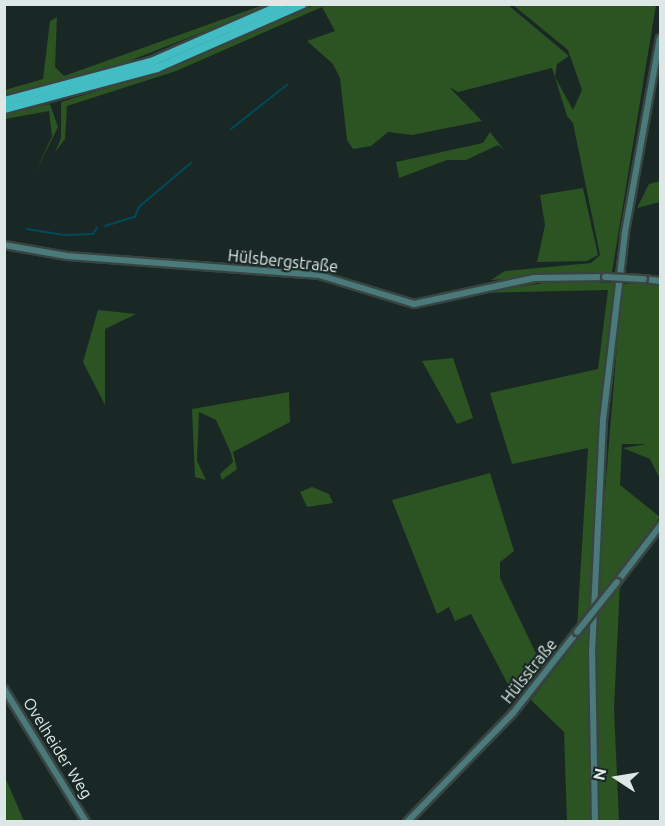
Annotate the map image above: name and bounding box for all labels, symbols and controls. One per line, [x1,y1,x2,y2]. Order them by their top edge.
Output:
street label: Hülsbergstraße [227,246,339,276]
street label: Hülsstraße [497,635,561,707]
street label: Ovelheider Weg [19,694,97,802]
north arrow [587,748,647,808]
text: N [589,767,609,782]

